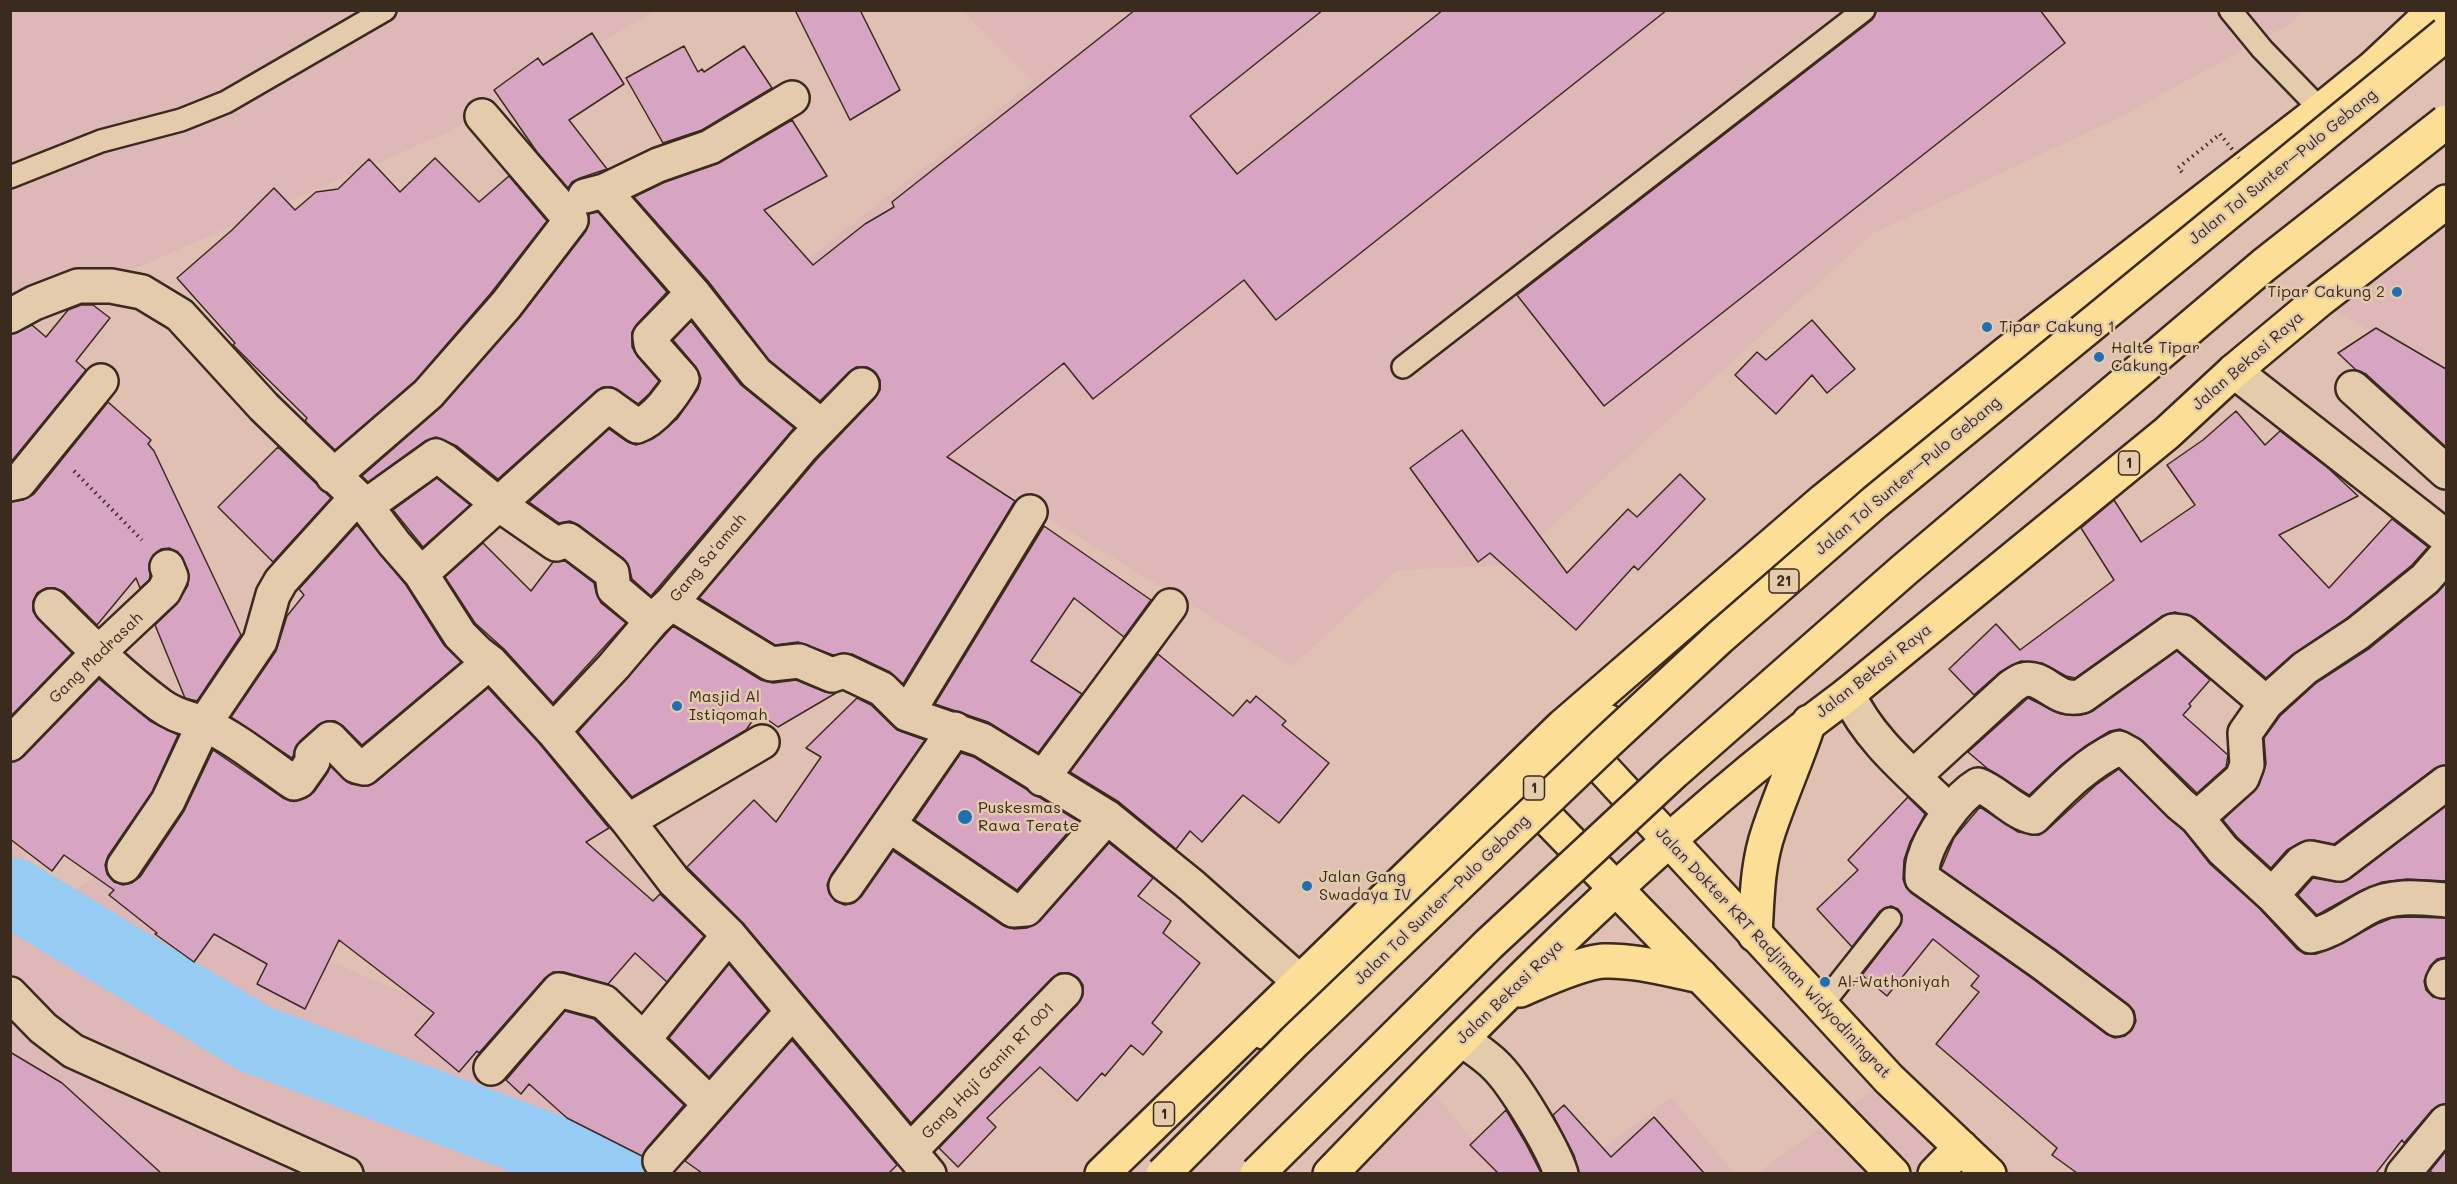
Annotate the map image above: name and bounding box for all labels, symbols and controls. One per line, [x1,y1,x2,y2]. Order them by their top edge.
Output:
street label: Jalan Tol Sunter–Pulo Gebang [2185,85,2381,249]
place label: Tipar Cakung 2 [2267,282,2385,302]
marker: Tipar Cakung 2 [2390,285,2404,299]
street label: Jalan Bekasi Raya [2188,307,2308,415]
place label: Tipar Cakung 1 [1999,317,2115,337]
marker: Tipar Cakung 1 [1980,320,1994,334]
place label: Halte Tipar Cakung [2111,338,2200,376]
marker: Halte Tipar Cakung [2092,350,2106,364]
street label: Jalan Tol Sunter–Pulo Gebang [1811,393,2005,559]
road number: 1 [2118,451,2140,475]
street label: Gang Sa'amah [666,510,750,606]
road number: 21 [1769,569,1799,593]
street label: Gang Madrasah [45,608,147,708]
street label: Jalan Bekasi Raya [1812,620,1936,722]
place label: Masjid Al Istiqomah [689,687,767,725]
marker: Masjid Al Istiqomah [670,699,684,713]
road number: 1 [1524,776,1544,800]
place label: Puskesmas Rawa Terate [978,798,1079,836]
marker: Puskesmas Rawa Terate [956,808,974,826]
street label: Jalan Tol Sunter–Pulo Gebang [1350,811,1534,989]
street label: Jalan Dokter KRT Radjiman Widyodiningrat [1651,824,1895,1082]
place label: Jalan Gang Swadaya IV [1319,867,1411,905]
marker: Jalan Gang Swadaya IV [1300,879,1314,893]
street label: Jalan Bekasi Raya [1452,936,1568,1048]
place label: Al-Wathoniyah [1837,972,1950,992]
marker: Al-Wathoniyah [1818,975,1832,989]
street label: Gang Haji Ganin RT 001 [918,999,1058,1143]
road number: 1 [1154,1102,1174,1126]

